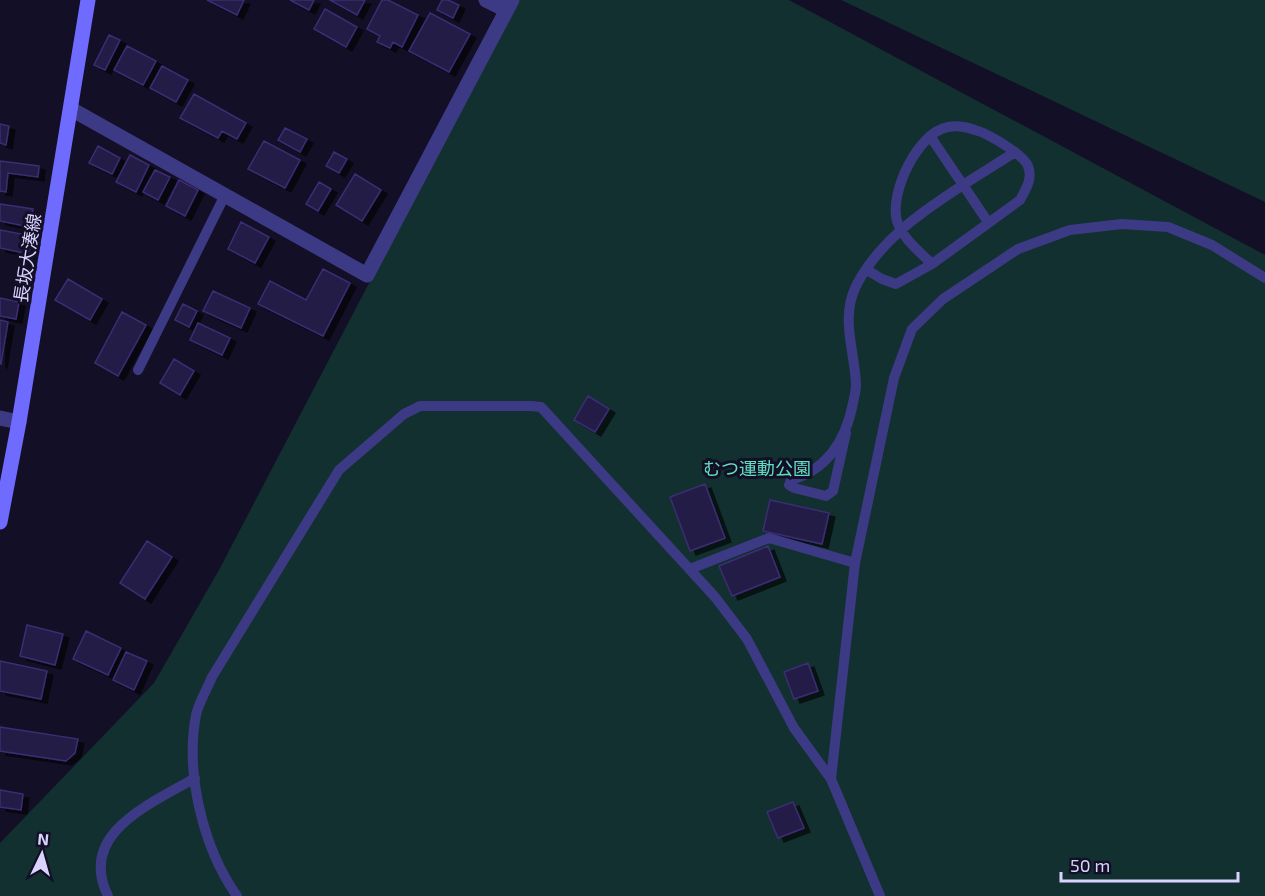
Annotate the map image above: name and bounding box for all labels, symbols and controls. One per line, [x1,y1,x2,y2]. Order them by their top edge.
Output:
street label: 長坂大湊線 [9,212,45,304]
park label: むつ運動公園 [703,457,811,479]
north arrow [12,824,72,884]
text: N [37,829,50,849]
scale bar [1061,845,1238,883]
text: 50 m [1070,854,1110,876]

